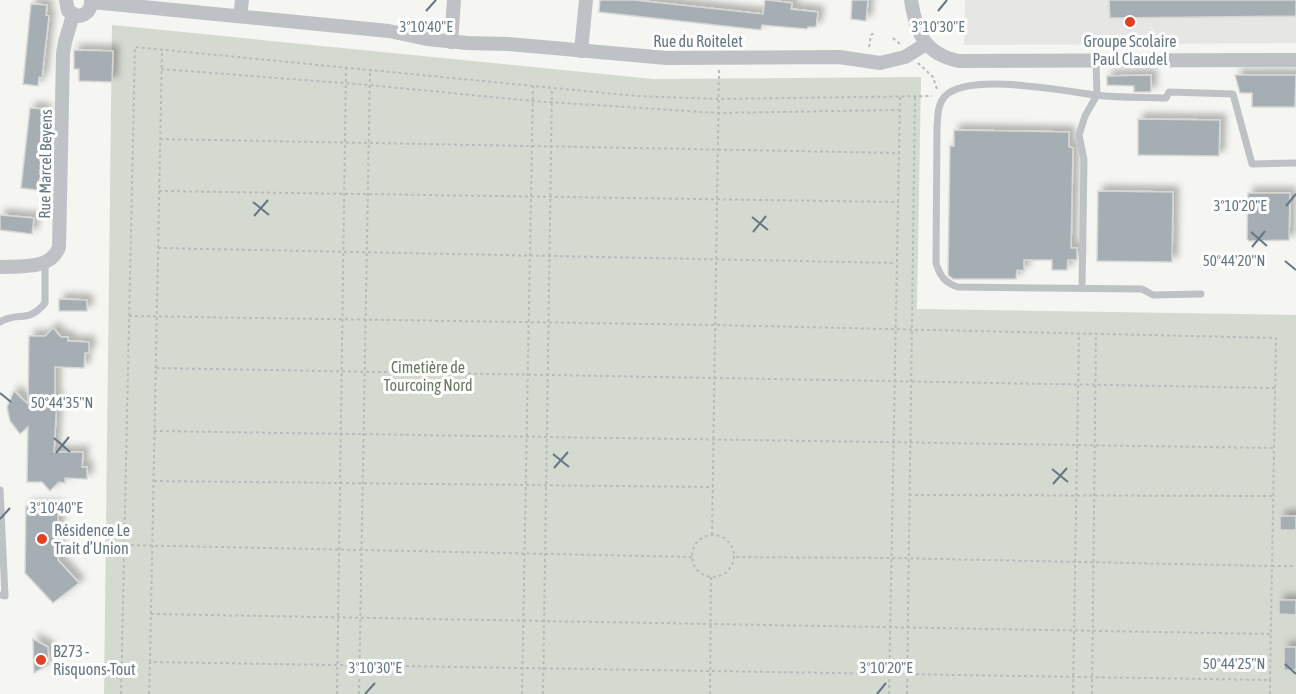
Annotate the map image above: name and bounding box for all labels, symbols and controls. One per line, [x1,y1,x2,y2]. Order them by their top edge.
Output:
marker: Groupe Scolaire Paul Claudel [1123,15,1137,29]
text: 3°10'40"E [399,18,453,35]
text: 3°10'30"E [911,18,965,35]
street label: Rue du Roitelet [653,32,743,50]
place label: Groupe Scolaire Paul Claudel [1084,32,1177,68]
street label: Rue Marcel Beyens [35,109,56,219]
text: 3°10'20"E [1213,197,1267,214]
text: 50°44'20"N [1203,252,1265,269]
park label: Cimetière de Tourcoing Nord [383,358,473,395]
text: 50°44'35"N [31,394,93,411]
text: 3°10'40"E [29,499,83,516]
place label: Résidence Le Trait d’Union [54,521,130,557]
marker: Résidence Le Trait d’Union [35,532,49,546]
place label: B273 - Risquons-Tout [53,642,136,679]
marker: B273 - Risquons-Tout [34,653,48,667]
text: 50°44'25"N [1203,655,1265,672]
text: 3°10'30"E [348,659,402,676]
text: 3°10'20"E [859,659,913,676]

